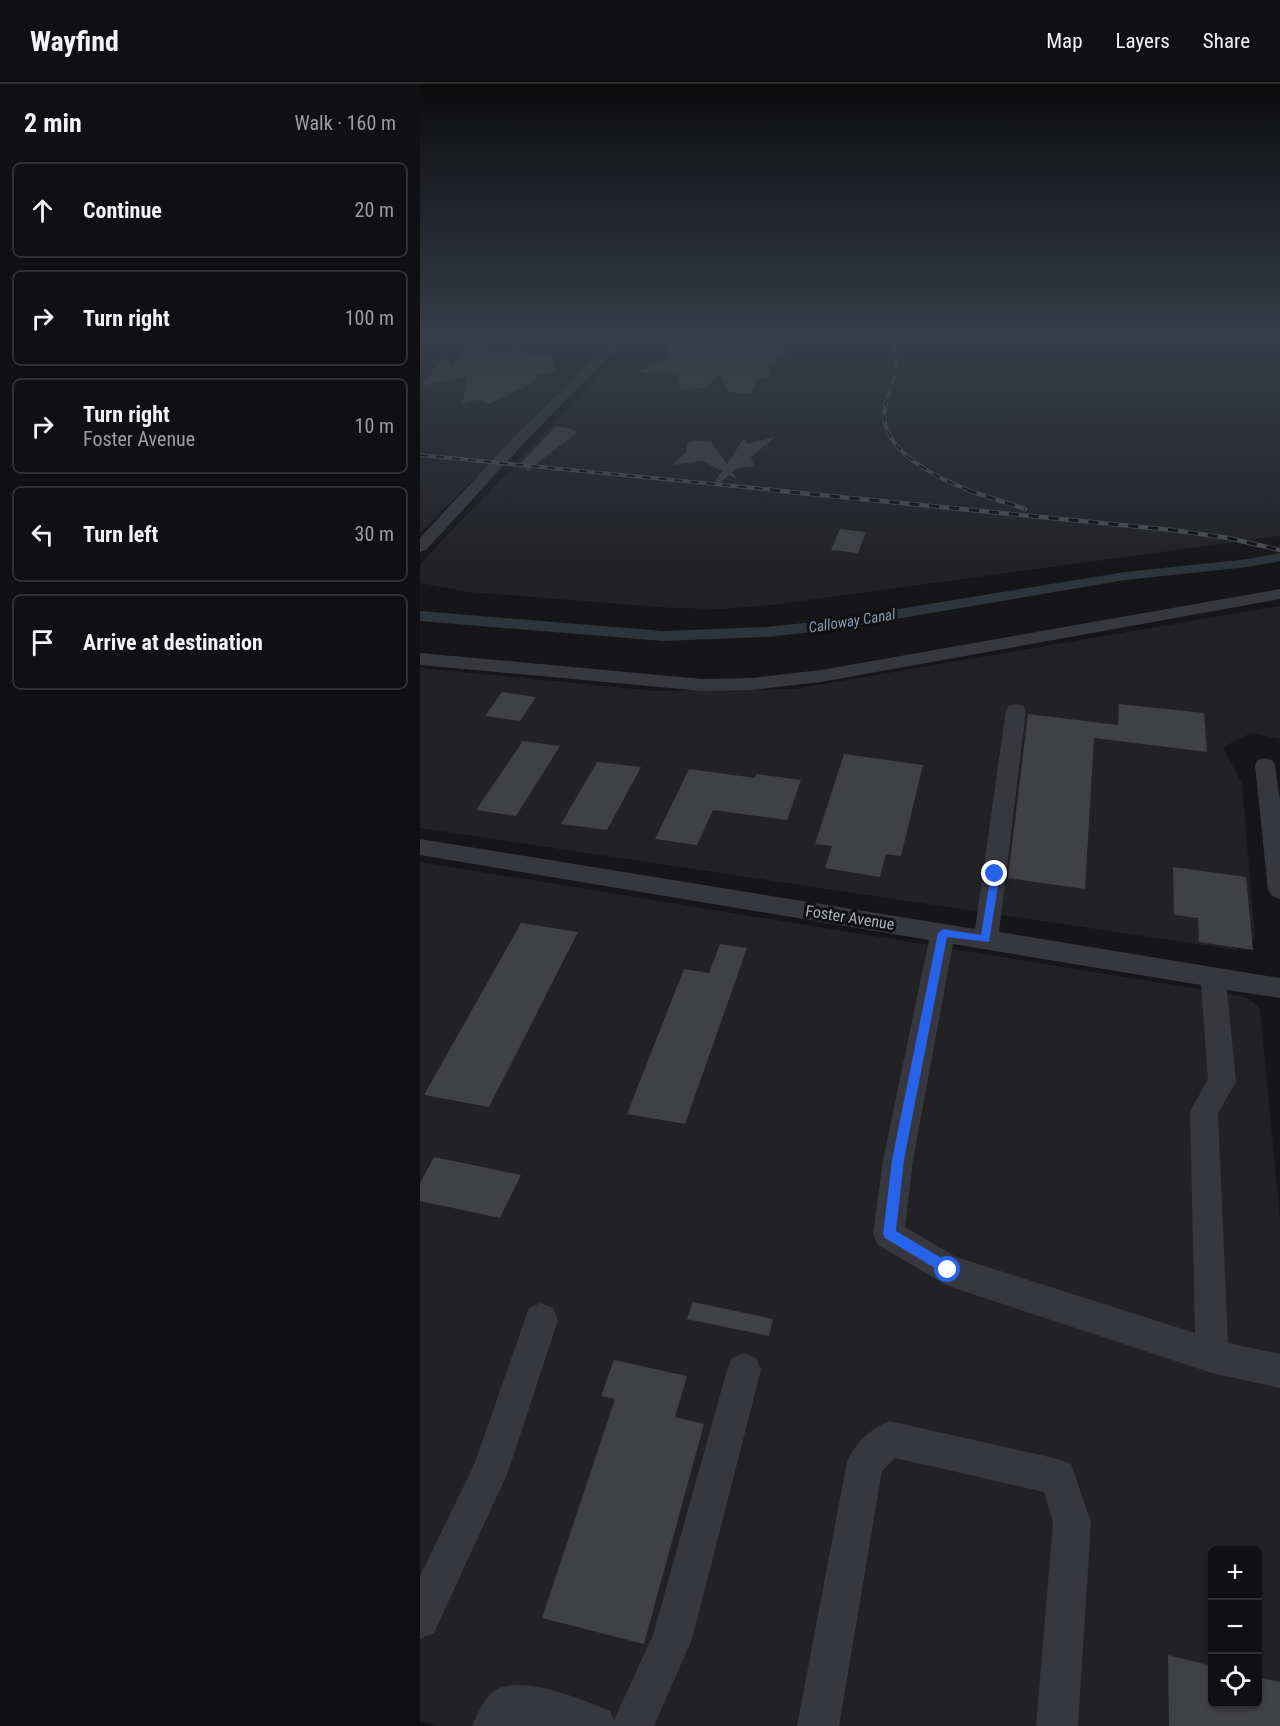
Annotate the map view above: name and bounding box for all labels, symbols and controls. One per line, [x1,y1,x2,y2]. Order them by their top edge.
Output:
text: Wayfind [30,25,119,58]
text: Map [1046,29,1083,53]
text: Layers [1116,29,1170,53]
text: Share [1203,29,1250,53]
text: 2 min [24,108,82,138]
text: Walk · 160 m [295,111,396,135]
icon: ahead [26,194,59,227]
text: Continue [83,198,162,223]
text: 20 m [355,198,394,222]
icon: right [26,302,59,335]
text: Turn right [83,306,170,331]
text: 100 m [345,306,394,330]
text: Turn right [83,402,170,427]
icon: right [26,410,59,443]
text: 10 m [355,414,394,438]
text: Foster Avenue [83,427,195,451]
icon: left [26,518,59,551]
text: Turn left [83,522,158,547]
text: 30 m [355,522,394,546]
water label: Calloway Canal [807,605,897,637]
icon: arrive [26,626,59,659]
text: Arrive at destination [83,630,263,655]
route end [981,860,1007,886]
street label: Foster Avenue [804,901,896,934]
route start [934,1256,960,1282]
map controls [1208,1546,1262,1708]
button: + [1208,1546,1262,1600]
button: − [1208,1600,1262,1654]
button: locate [1208,1654,1262,1708]

